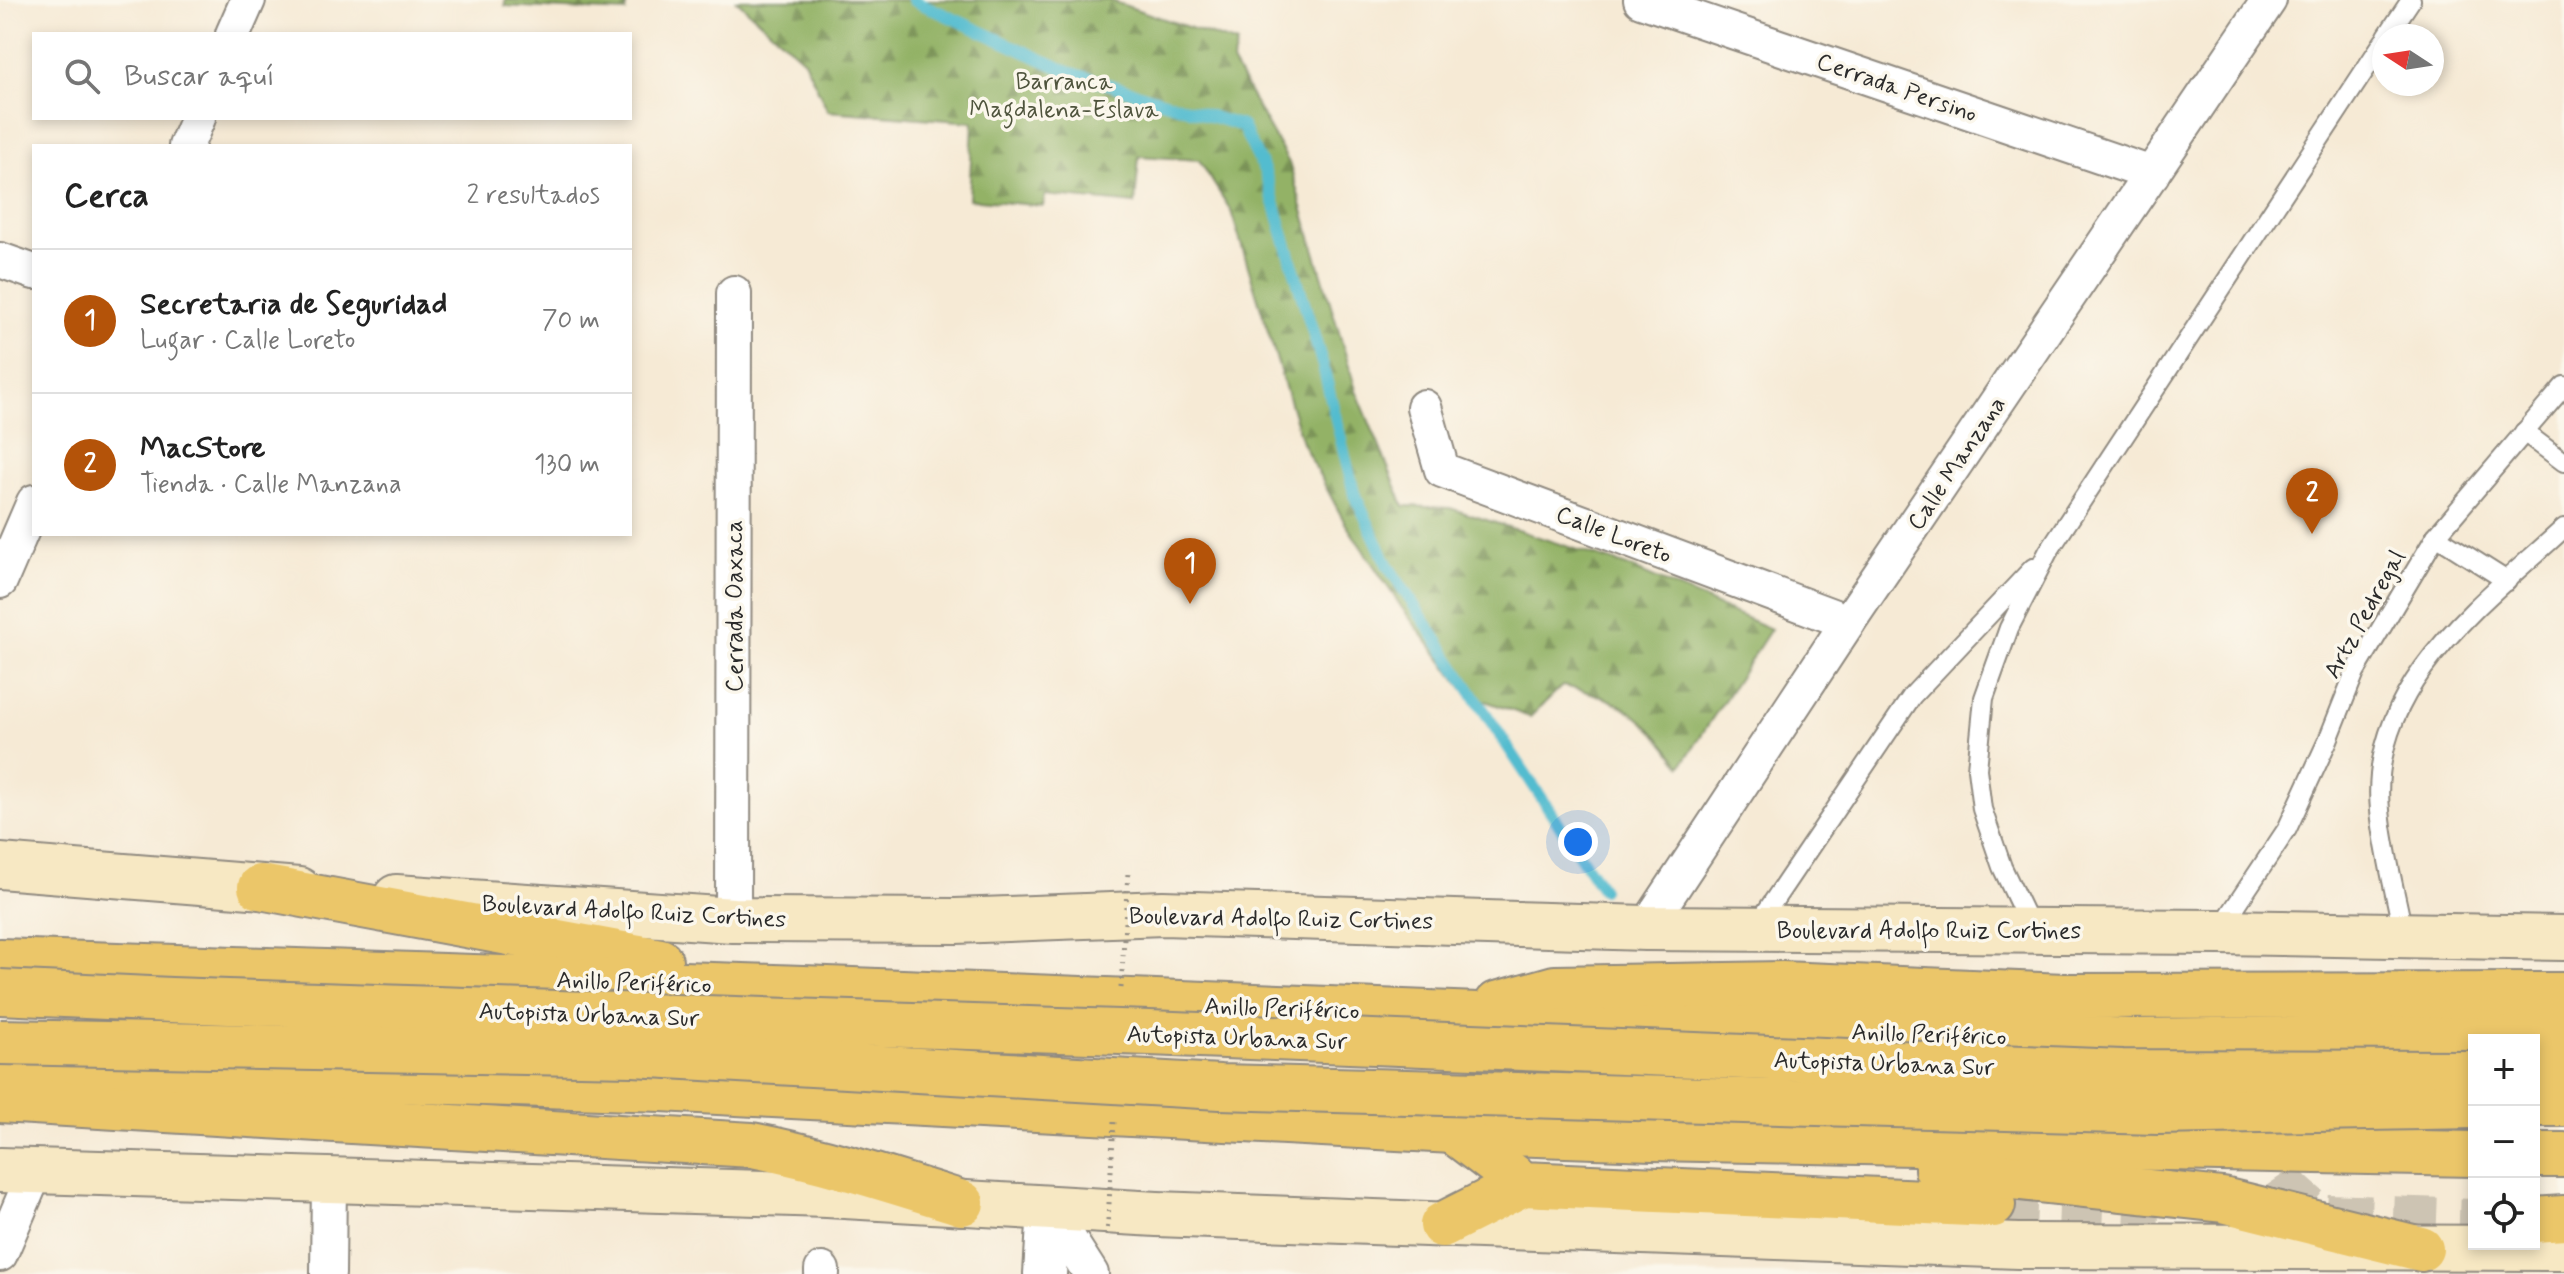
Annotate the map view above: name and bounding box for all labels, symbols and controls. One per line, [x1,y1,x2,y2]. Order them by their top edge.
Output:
north arrow [2372,24,2444,96]
search box [32,32,632,120]
street label: Cerrada Persino [1812,46,1981,130]
icon: search [60,54,104,98]
text: Buscar aquí [124,57,275,96]
park label: Barranca Magdalena-Eslava [969,67,1159,129]
text: Cerca [64,174,149,219]
text: 2 resultados [467,179,600,213]
text: Secretaria de Seguridad [140,285,447,324]
text: 1 [84,304,96,338]
text: 70 m [542,304,600,338]
text: Lugar · Calle Loreto [140,324,355,358]
street label: Calle Manzana [1901,391,2014,537]
text: MacStore [140,429,265,468]
text: 2 [84,448,96,482]
text: 130 m [534,448,600,482]
text: Tienda · Calle Manzana [140,468,402,502]
pin: 2 [2286,468,2338,534]
street label: Calle Loreto [1551,499,1676,572]
street label: Cerrada Oaxaca [720,520,751,692]
pin: 1 [1164,538,1216,604]
street label: Artz Pedregal [2317,545,2413,684]
your location [1558,822,1598,862]
street label: Boulevard Adolfo Ruiz Cortines [481,889,787,938]
street label: Boulevard Adolfo Ruiz Cortines [1128,901,1434,940]
street label: Boulevard Adolfo Ruiz Cortines [1777,916,2081,949]
street label: Anillo Periférico [556,965,712,1002]
street label: Anillo Periférico [1204,991,1360,1028]
street label: Autopista Urbana Sur [478,996,700,1035]
street label: Anillo Periférico [1851,1017,2007,1054]
street label: Autopista Urbana Sur [1126,1019,1348,1058]
map controls [2468,1034,2540,1250]
button: + [2468,1034,2540,1106]
street label: Autopista Urbana Sur [1773,1045,1995,1084]
button: − [2468,1106,2540,1178]
button: locate [2468,1178,2540,1250]

